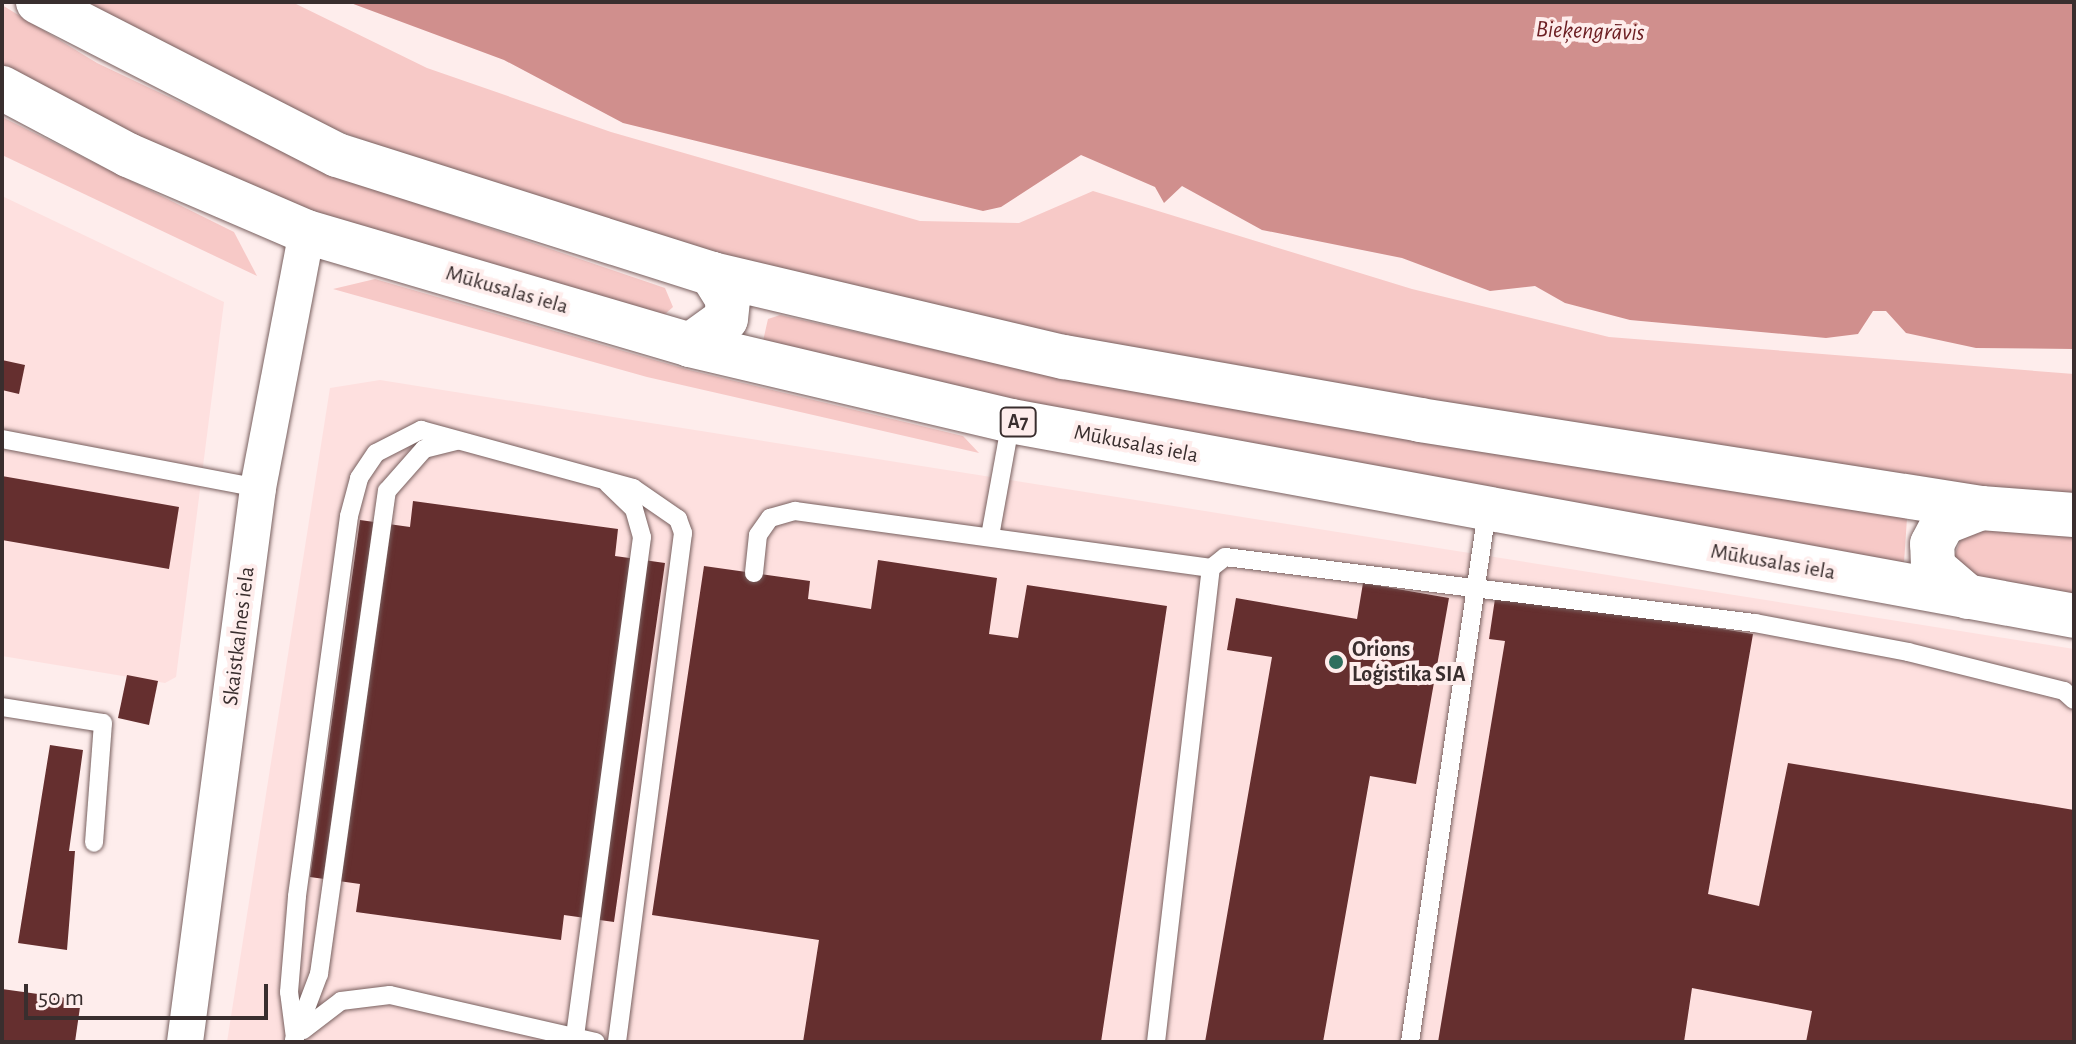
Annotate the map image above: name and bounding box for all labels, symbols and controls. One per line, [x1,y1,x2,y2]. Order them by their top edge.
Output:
water label: Bieķengrāvis [1535,16,1645,48]
street label: Mūkusalas iela [443,260,571,320]
road number: A7 [998,406,1038,438]
street label: Mūkusalas iela [1072,419,1200,469]
street label: Mūkusalas iela [1709,538,1837,586]
street label: Skaistkalnes iela [217,565,261,707]
place label: Orions Loģistika SIA [1352,636,1466,688]
marker: Orions Loģistika SIA [1327,653,1345,671]
scale bar [28,968,272,1018]
text: 50 m [38,986,84,1010]

